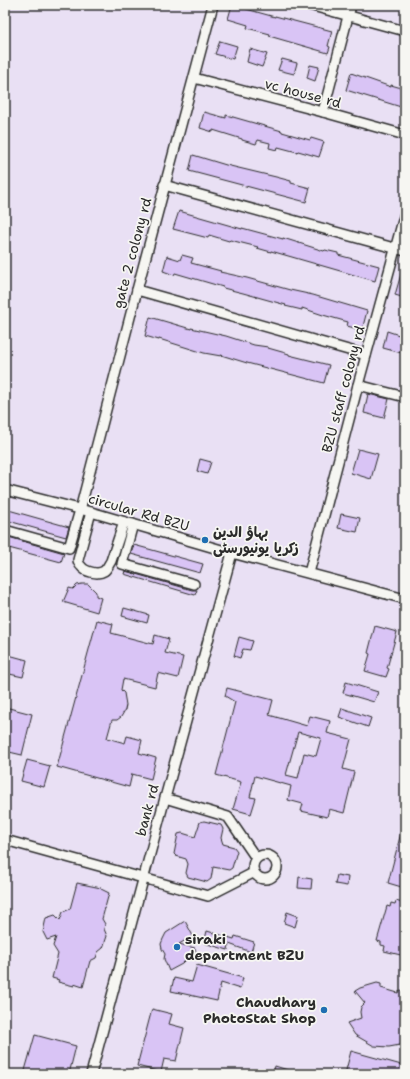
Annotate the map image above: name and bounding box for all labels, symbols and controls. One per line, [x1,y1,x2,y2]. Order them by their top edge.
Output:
street label: vc house rd [263,74,343,112]
street label: gate 2 colony rd [109,196,155,310]
street label: BZU staff colony rd [317,323,369,455]
street label: circular Rd BZU [86,489,192,535]
place label: بہاؤ الدین زکریا یونیورسٹی [213,523,299,558]
marker: بہاؤ الدین زکریا یونیورسٹی [200,535,210,545]
street label: bank rd [131,782,163,838]
place label: siraki department BZU [185,930,304,964]
marker: siraki department BZU [172,942,182,952]
place label: Chaudhary PhotoStat Shop [203,993,316,1027]
marker: Chaudhary PhotoStat Shop [319,1005,329,1015]

